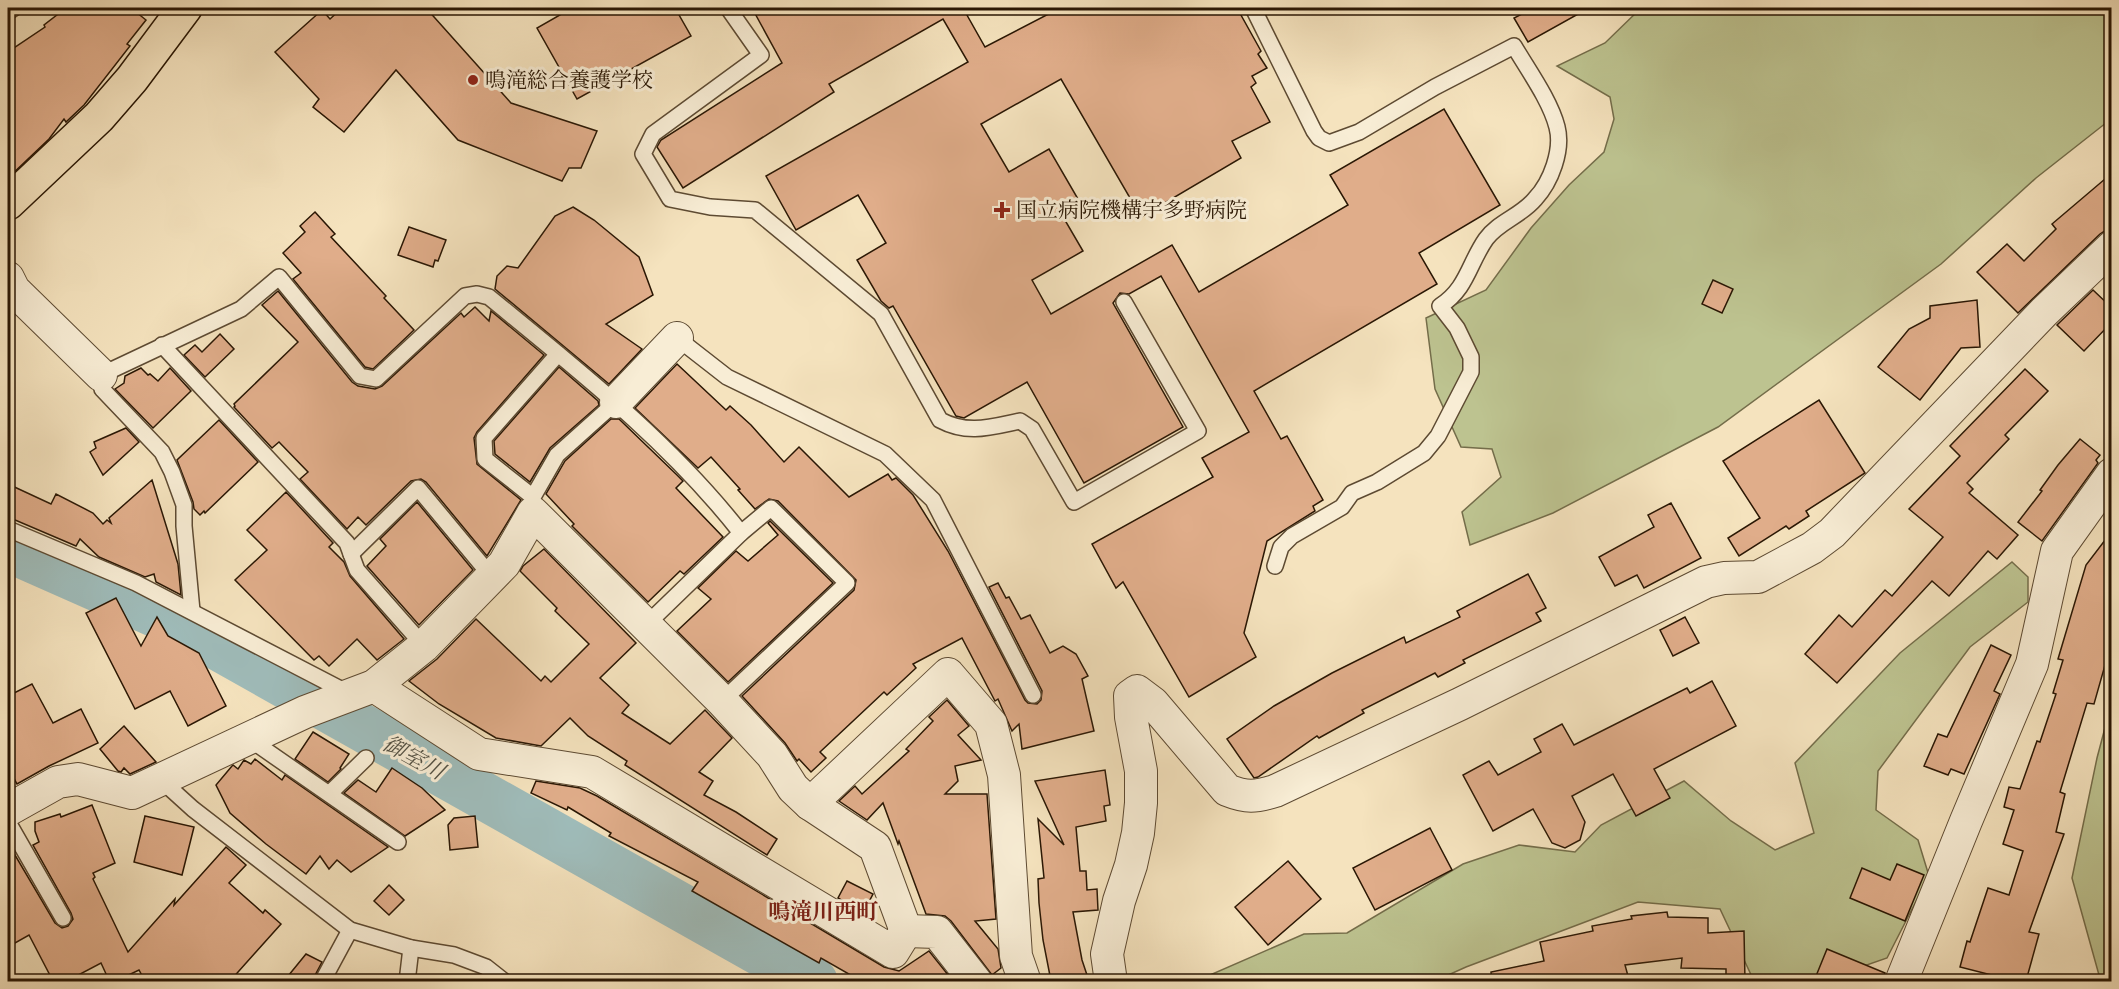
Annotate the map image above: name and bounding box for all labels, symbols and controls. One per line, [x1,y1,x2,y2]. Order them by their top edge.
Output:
place label: 鳴滝総合養護学校 [485,67,653,92]
marker: 鳴滝総合養護学校 [466,73,480,87]
place label: 国立病院機構宇多野病院 [1016,197,1247,222]
marker: 国立病院機構宇多野病院 [993,201,1011,219]
water label: 御室川 [378,730,451,786]
district label: 鳴滝川西町 [768,898,878,925]

